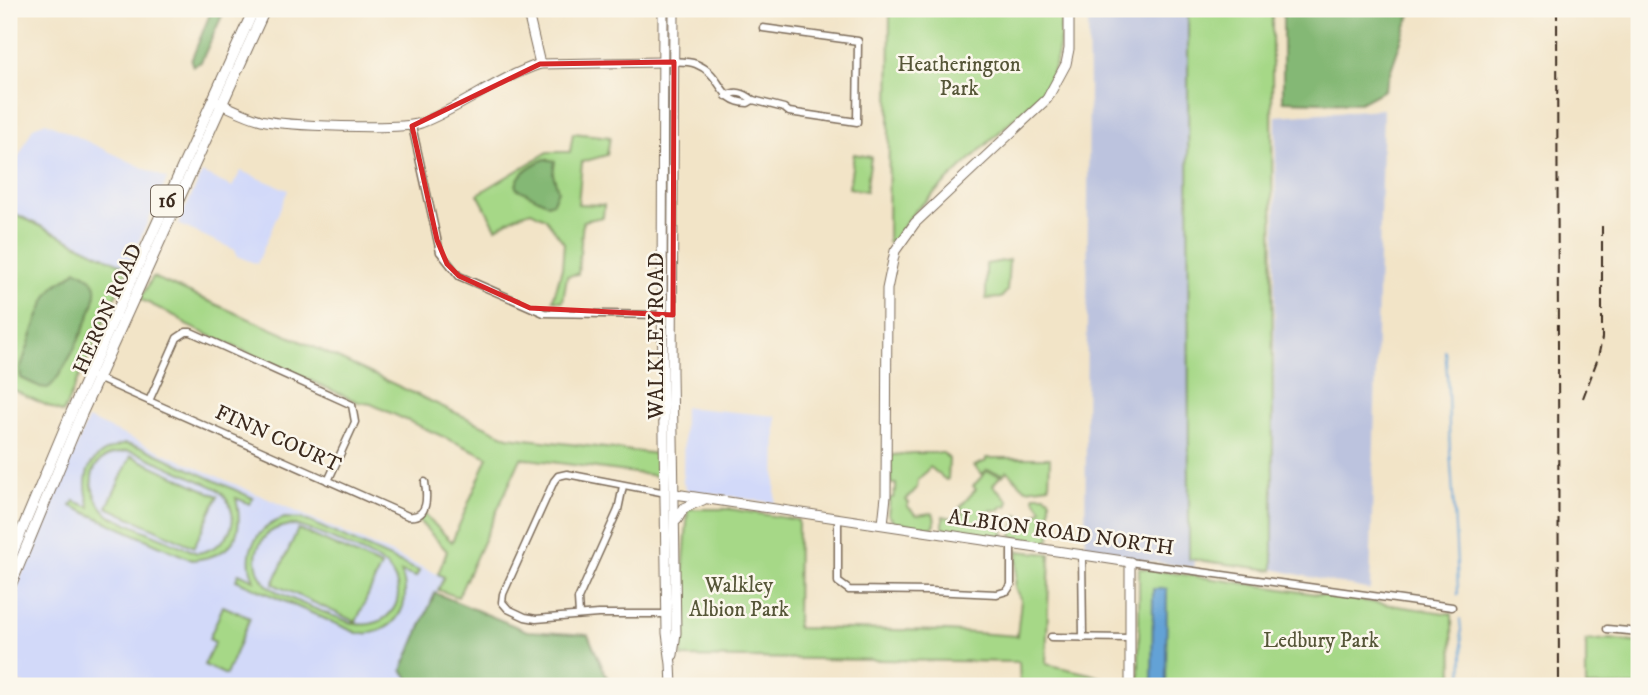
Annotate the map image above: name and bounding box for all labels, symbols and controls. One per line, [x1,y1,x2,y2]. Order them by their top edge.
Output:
park label: Heatherington Park [897,52,1021,102]
road number: 16 [151,186,183,216]
street label: HERON ROAD [68,240,148,378]
street label: WALKLEY ROAD [644,252,670,421]
street label: FINN COURT [211,400,345,478]
street label: ALBION ROAD NORTH [946,504,1176,562]
park label: Walkley Albion Park [689,573,790,623]
park label: Ledbury Park [1263,628,1379,654]

